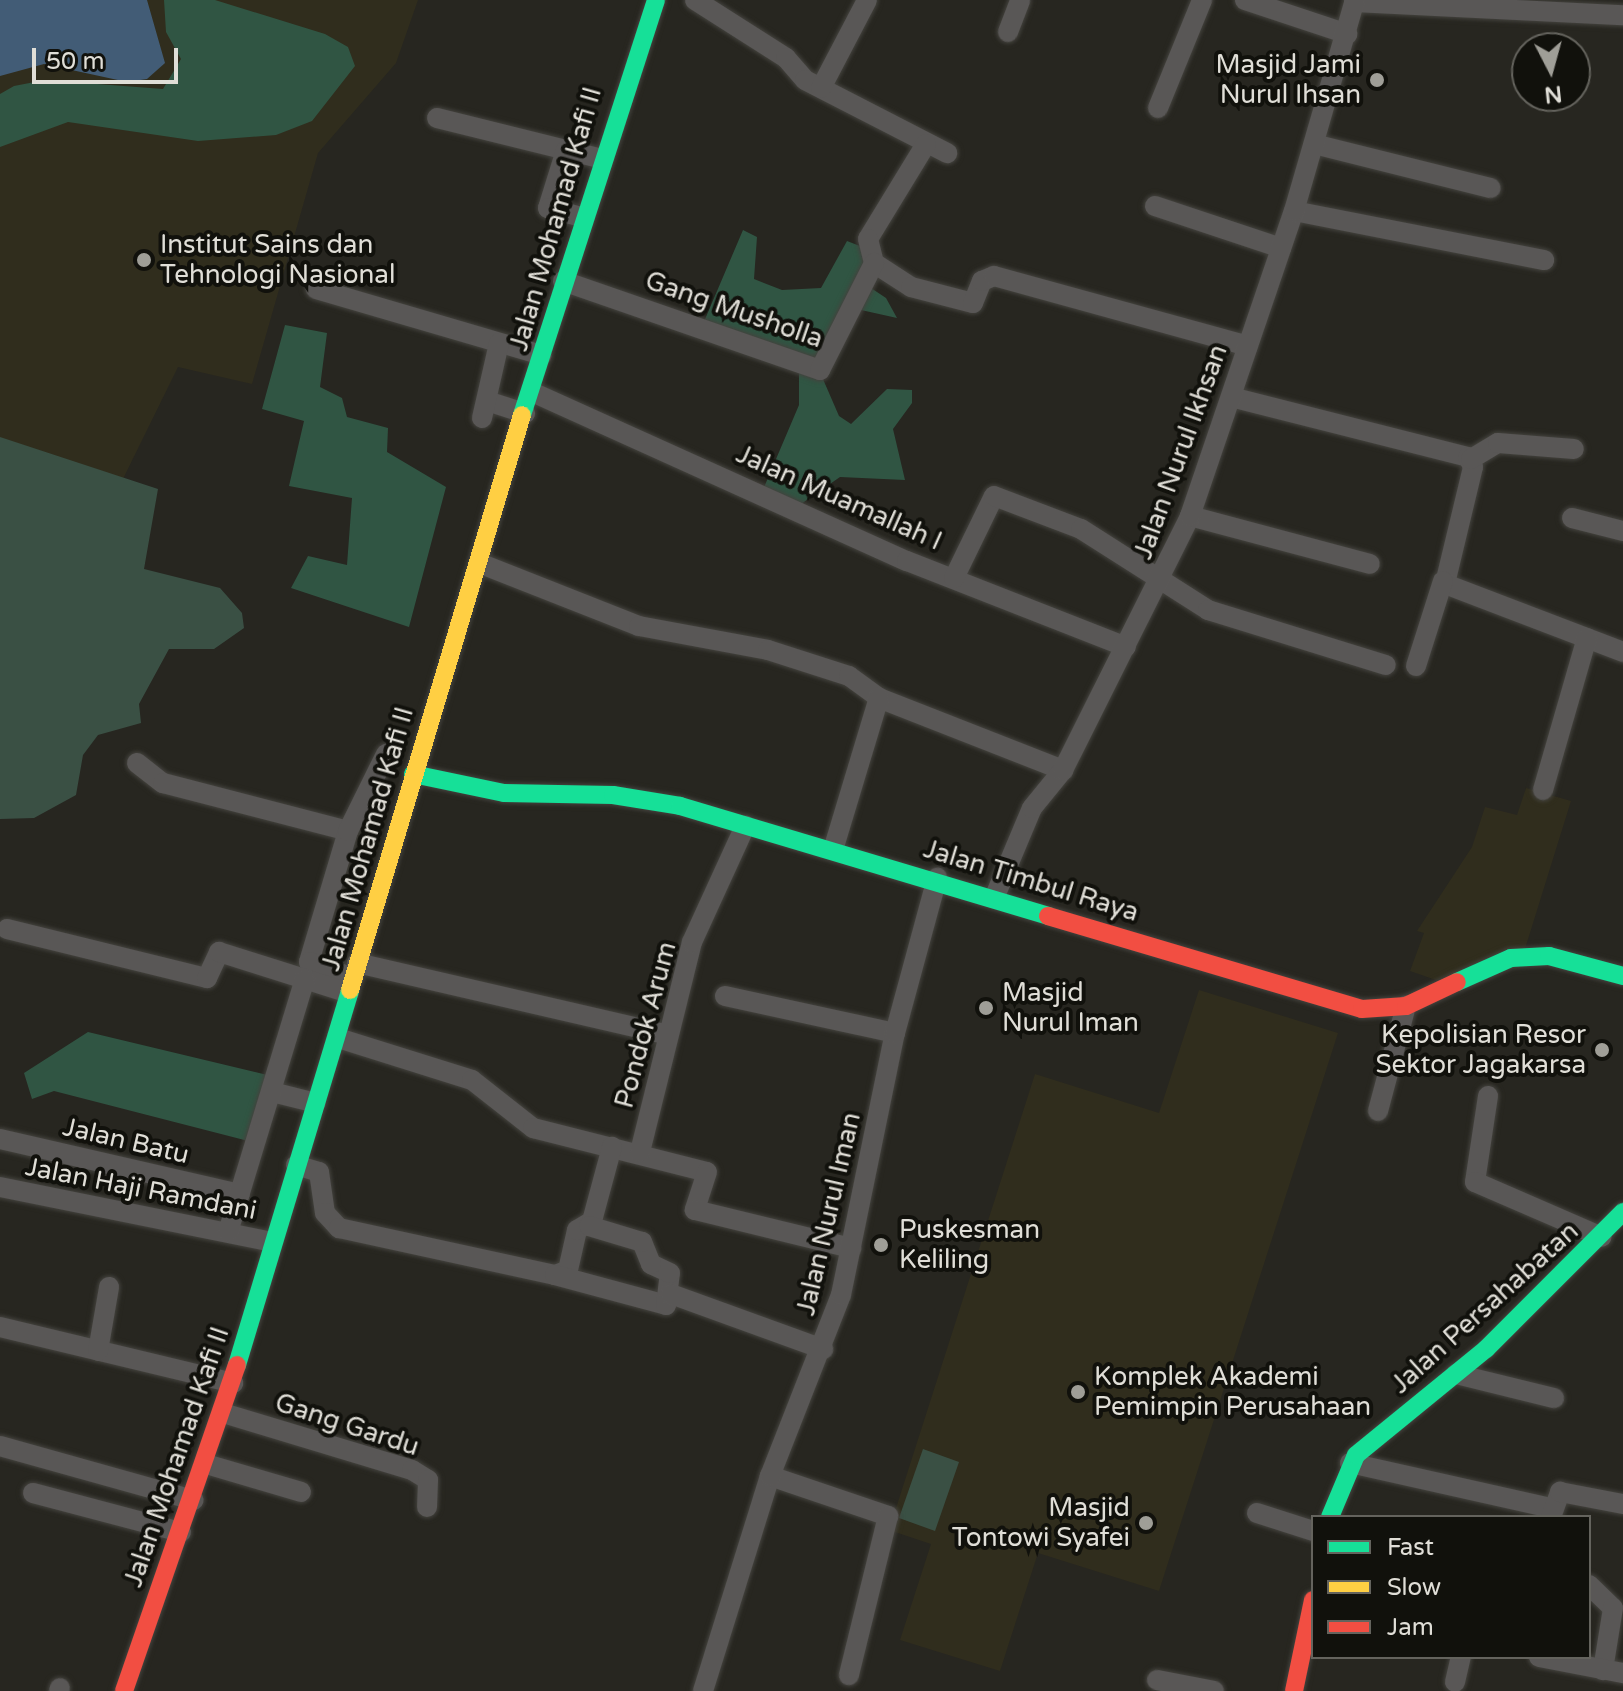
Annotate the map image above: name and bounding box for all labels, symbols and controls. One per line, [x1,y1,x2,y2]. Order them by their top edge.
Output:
scale bar [36,32,182,82]
north arrow [1511,32,1591,112]
text: 50 m [46,47,104,76]
place label: Masjid Jami Nurul Ihsan [1215,49,1361,110]
marker: Masjid Jami Nurul Ihsan [1368,71,1386,89]
text: N [1543,80,1563,108]
street label: Jalan Mohamad Kafi II [503,84,609,354]
place label: Institut Sains dan Tehnologi Nasional [160,229,395,290]
marker: Institut Sains dan Tehnologi Nasional [135,251,153,269]
street label: Gang Musholla [641,265,827,355]
street label: Jalan Nurul Ikhsan [1128,341,1234,563]
street label: Jalan Muamallah I [731,439,947,557]
street label: Jalan Mohamad Kafi II [315,704,421,974]
street label: Jalan Timbul Raya [920,833,1142,929]
street label: Pondok Arum [609,938,683,1112]
place label: Masjid Nurul Iman [1002,977,1139,1038]
marker: Masjid Nurul Iman [977,999,995,1017]
place label: Kepolisian Resor Sektor Jagakarsa [1376,1019,1586,1080]
marker: Kepolisian Resor Sektor Jagakarsa [1593,1041,1611,1059]
street label: Jalan Nurul Iman [790,1110,868,1318]
street label: Jalan Batu [60,1111,192,1171]
street label: Jalan Haji Ramdani [23,1151,259,1227]
place label: Puskesman Keliling [899,1214,1040,1276]
street label: Jalan Persahabatan [1385,1216,1585,1400]
marker: Puskesman Keliling [870,1234,892,1256]
street label: Jalan Mohamad Kafi II [118,1323,236,1591]
place label: Komplek Akademi Pemimpin Perusahaan [1094,1361,1371,1422]
marker: Komplek Akademi Pemimpin Perusahaan [1069,1383,1087,1401]
street label: Gang Gardu [271,1387,423,1463]
place label: Masjid Tontowi Syafei [952,1492,1130,1554]
marker: Masjid Tontowi Syafei [1137,1514,1155,1532]
legend [1311,1515,1591,1659]
text: Fast [1387,1533,1434,1562]
text: Slow [1387,1573,1441,1602]
text: Jam [1387,1613,1434,1642]

